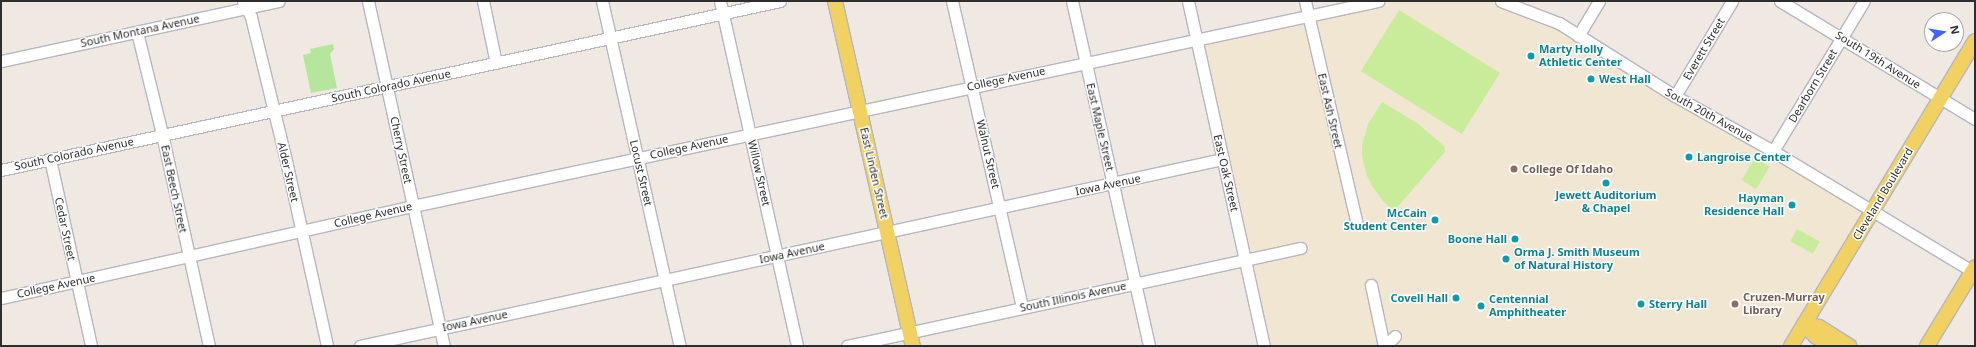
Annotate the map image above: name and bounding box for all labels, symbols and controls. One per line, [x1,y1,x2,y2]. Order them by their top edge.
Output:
street label: South Montana Avenue [79,12,201,50]
north arrow [1924,12,1964,52]
street label: Everett Street [1680,16,1728,82]
text: N [1947,24,1964,36]
street label: South 19th Avenue [1833,28,1923,92]
place label: Marty Holly Athletic Center [1539,43,1622,69]
street label: Dearborn Street [1786,47,1840,125]
marker: Marty Holly Athletic Center [1526,51,1536,61]
street label: College Avenue [966,64,1046,94]
street label: South Colorado Avenue [330,67,452,105]
street label: East Ash Street [1315,72,1345,150]
place label: West Hall [1599,72,1651,86]
marker: West Hall [1586,74,1596,84]
street label: East Maple Street [1083,82,1117,172]
street label: South 20th Avenue [1663,85,1755,145]
street label: Cherry Street [387,115,415,185]
street label: Walnut Street [974,118,1002,190]
street label: East Linden Street [857,126,891,220]
street label: College Avenue [649,132,729,162]
street label: East Oak Street [1211,133,1241,213]
street label: South Colorado Avenue [13,135,135,173]
street label: Locust Street [627,139,655,207]
street label: Willow Street [745,139,773,207]
street label: Alder Street [275,141,301,203]
street label: East Beech Street [158,144,190,234]
street label: Cleveland Boulevard [1850,145,1916,243]
place label: Langroise Center [1697,150,1791,164]
marker: Langroise Center [1684,152,1694,162]
place label: College Of Idaho [1522,162,1613,176]
marker: College Of Idaho [1509,164,1519,174]
street label: Iowa Avenue [1074,172,1142,198]
marker: Jewett Auditorium & Chapel [1601,178,1611,188]
place label: Jewett Auditorium & Chapel [1555,189,1657,215]
place label: Hayman Residence Hall [1704,192,1784,218]
street label: Cedar Street [52,196,78,262]
street label: College Avenue [333,200,413,230]
marker: Hayman Residence Hall [1787,200,1797,210]
place label: McCain Student Center [1344,207,1427,233]
marker: McCain Student Center [1430,215,1440,225]
place label: Boone Hall [1448,232,1507,246]
marker: Boone Hall [1510,234,1520,244]
street label: Iowa Avenue [758,240,826,266]
place label: Orma J. Smith Museum of Natural History [1514,246,1640,272]
marker: Orma J. Smith Museum of Natural History [1501,254,1511,264]
street label: College Avenue [16,271,96,301]
street label: South Illinois Avenue [1019,279,1127,315]
place label: Covell Hall [1390,291,1448,305]
place label: Cruzen-Murray Library [1743,291,1825,317]
marker: Covell Hall [1451,293,1461,303]
place label: Centennial Amphitheater [1489,293,1566,319]
place label: Sterry Hall [1649,297,1707,311]
marker: Sterry Hall [1636,299,1646,309]
marker: Cruzen-Murray Library [1730,299,1740,309]
marker: Centennial Amphitheater [1476,301,1486,311]
street label: Iowa Avenue [441,308,509,334]

